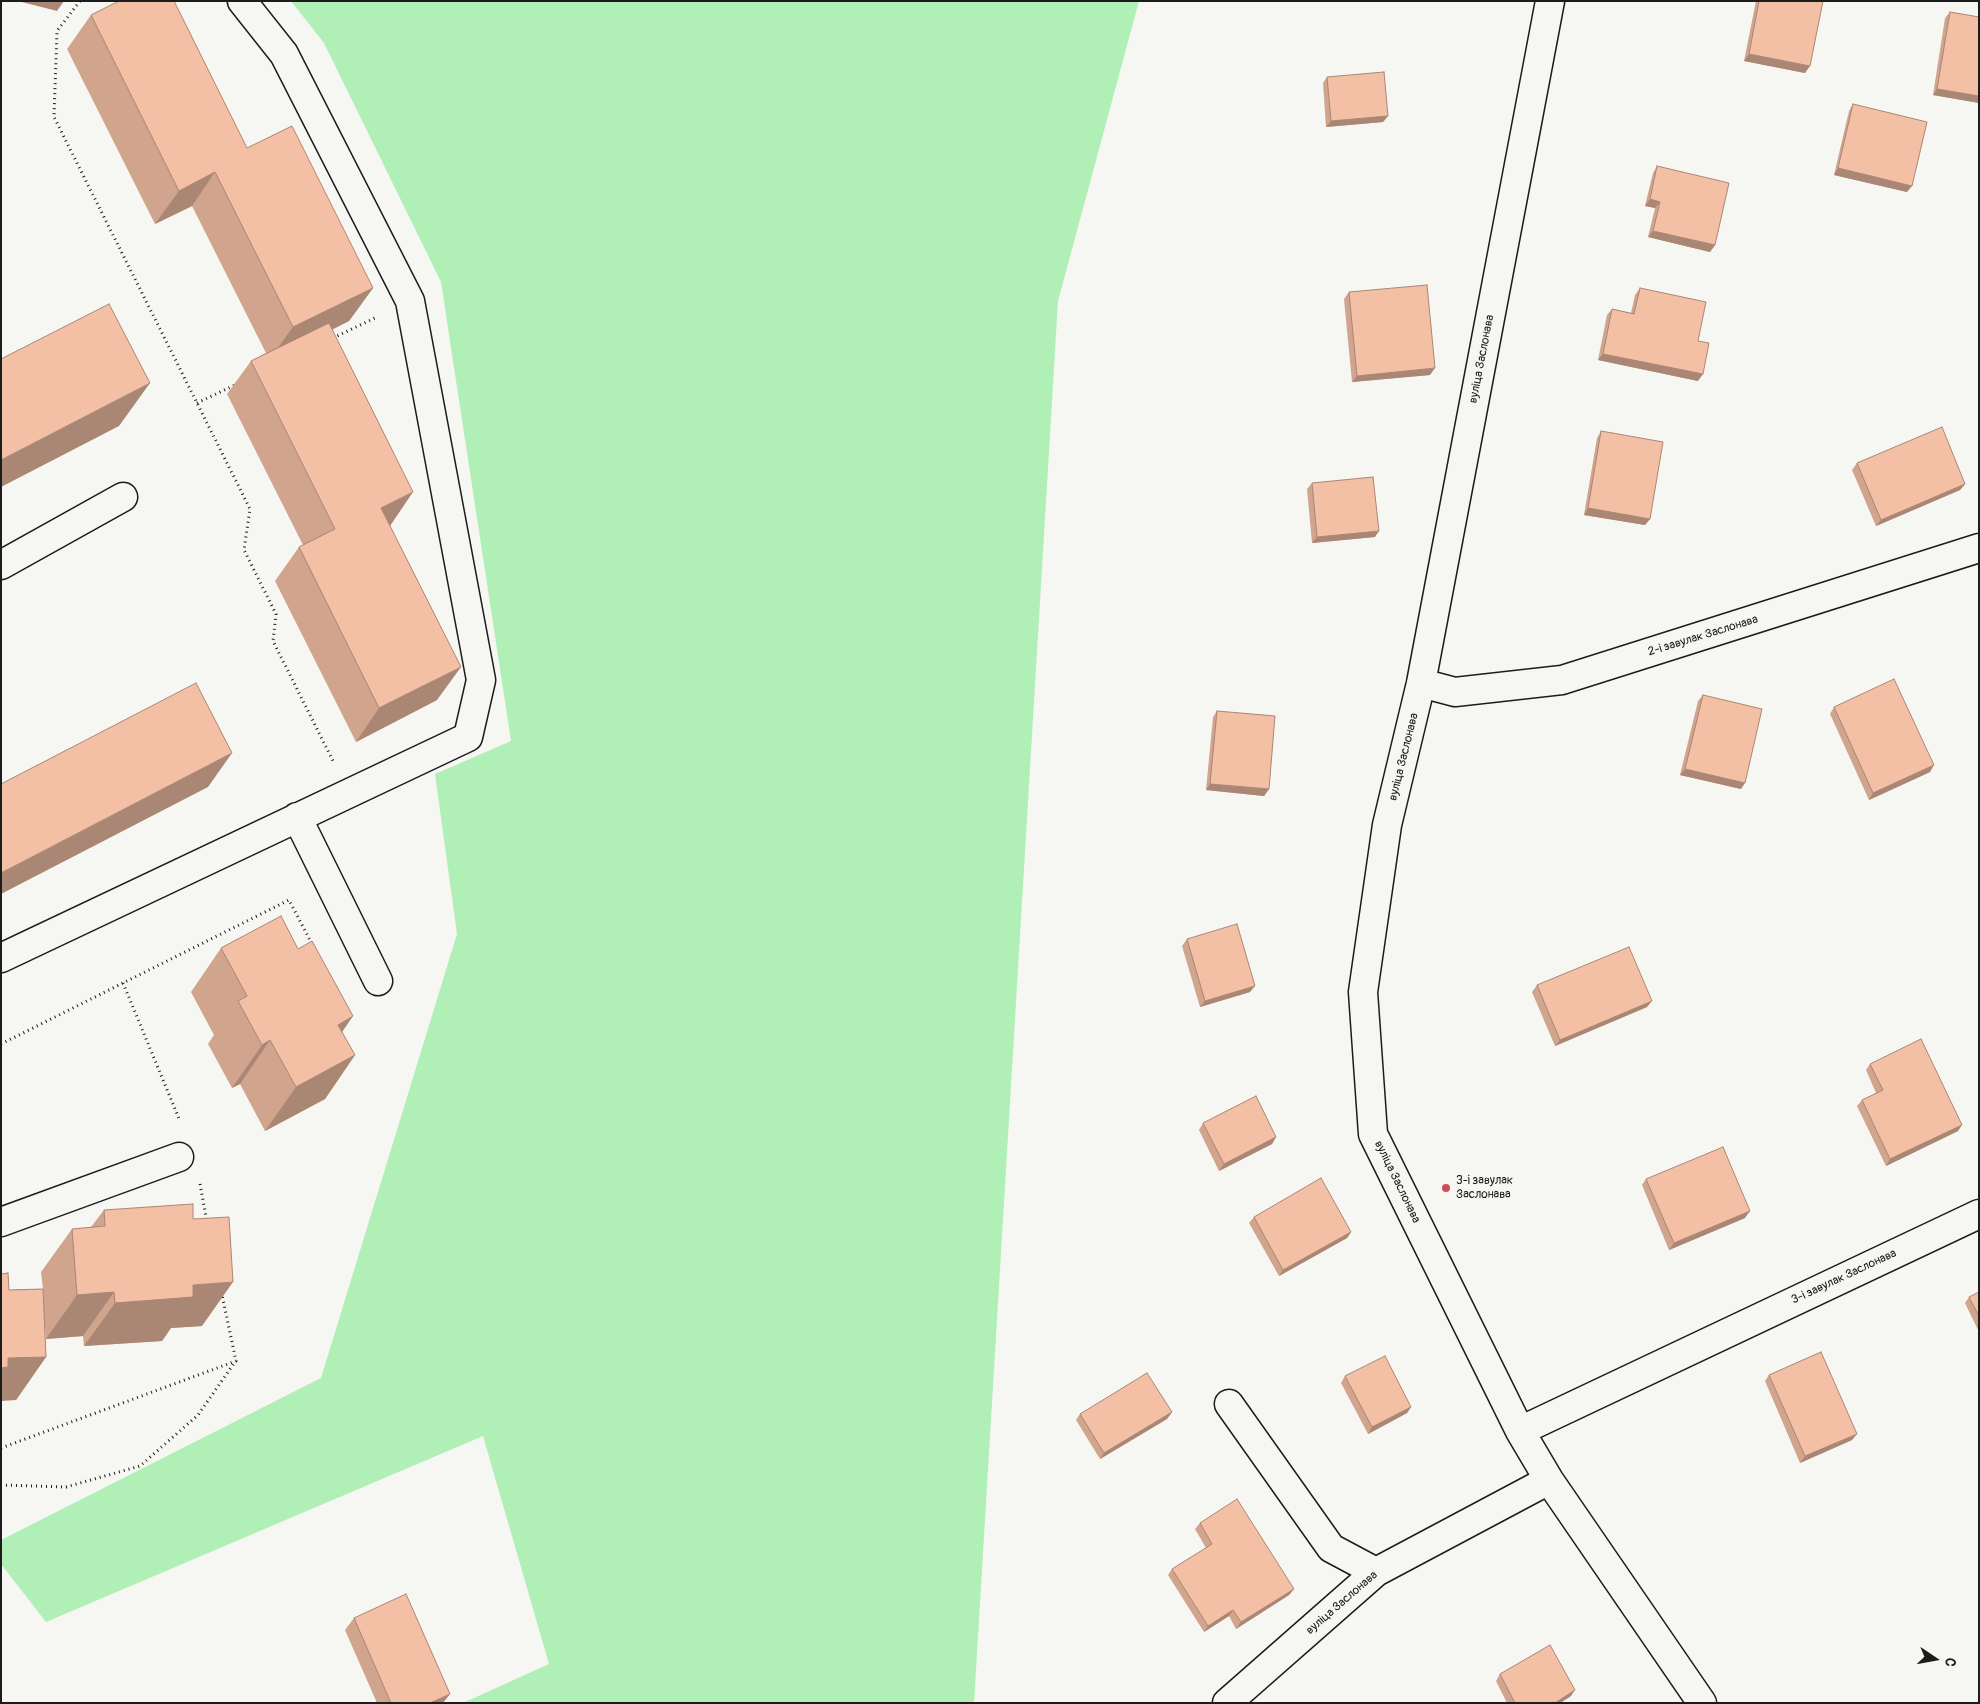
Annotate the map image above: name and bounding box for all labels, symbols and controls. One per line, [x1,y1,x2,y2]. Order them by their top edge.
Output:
street label: вуліца Заслонава [1466,314,1498,404]
street label: 2-і завулак Заслонава [1646,612,1760,660]
street label: вуліца Заслонава [1386,712,1422,802]
street label: вуліца Заслонава [1371,1138,1423,1226]
place label: 3-і завулак Заслонава [1456,1174,1513,1202]
marker: 3-і завулак Заслонава [1440,1182,1452,1194]
street label: 3-і завулак Заслонава [1789,1246,1899,1308]
street label: вуліца Заслонава [1303,1568,1381,1638]
north arrow [1910,1634,1960,1684]
text: С [1941,1656,1959,1668]

